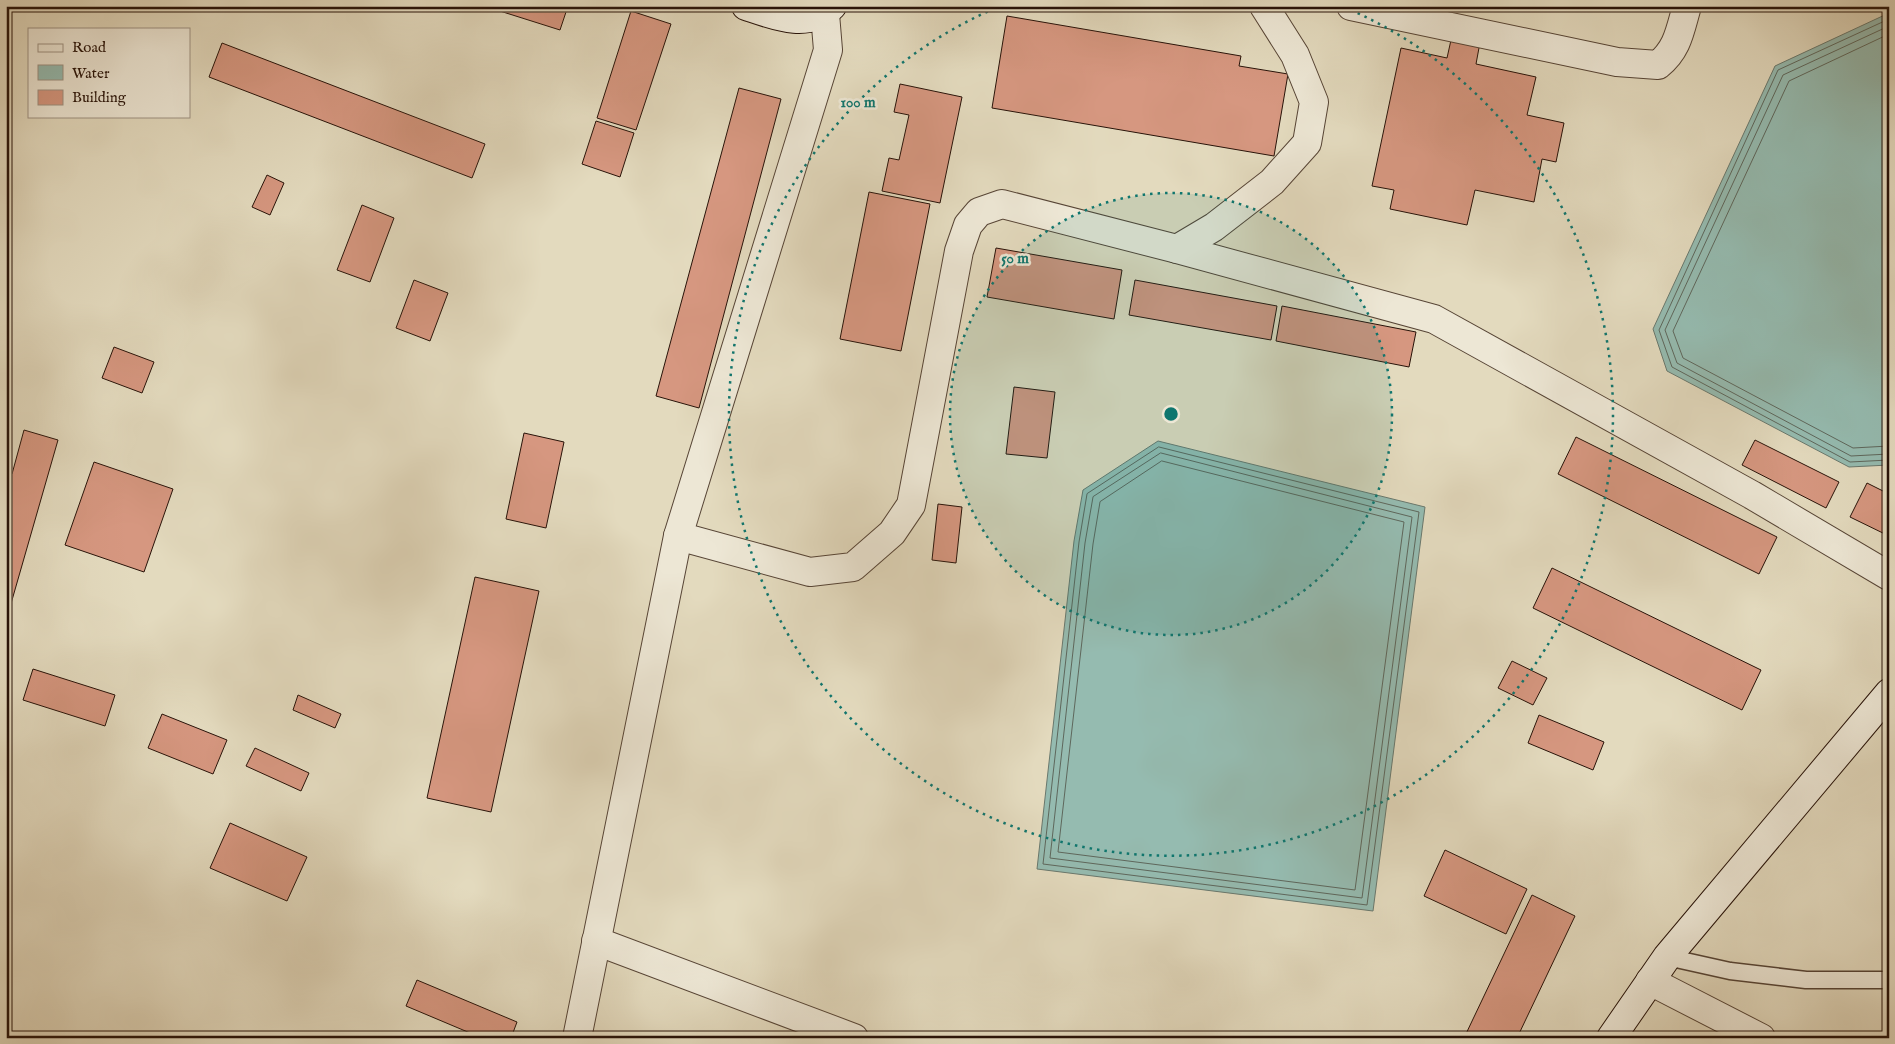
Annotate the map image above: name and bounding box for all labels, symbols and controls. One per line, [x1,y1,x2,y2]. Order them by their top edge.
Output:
legend [28,28,190,118]
text: Road [72,38,107,57]
text: Water [72,64,110,83]
text: Building [72,88,127,107]
text: 100 m [840,93,876,112]
text: 50 m [1001,249,1029,268]
centre of rings [1162,405,1180,423]

